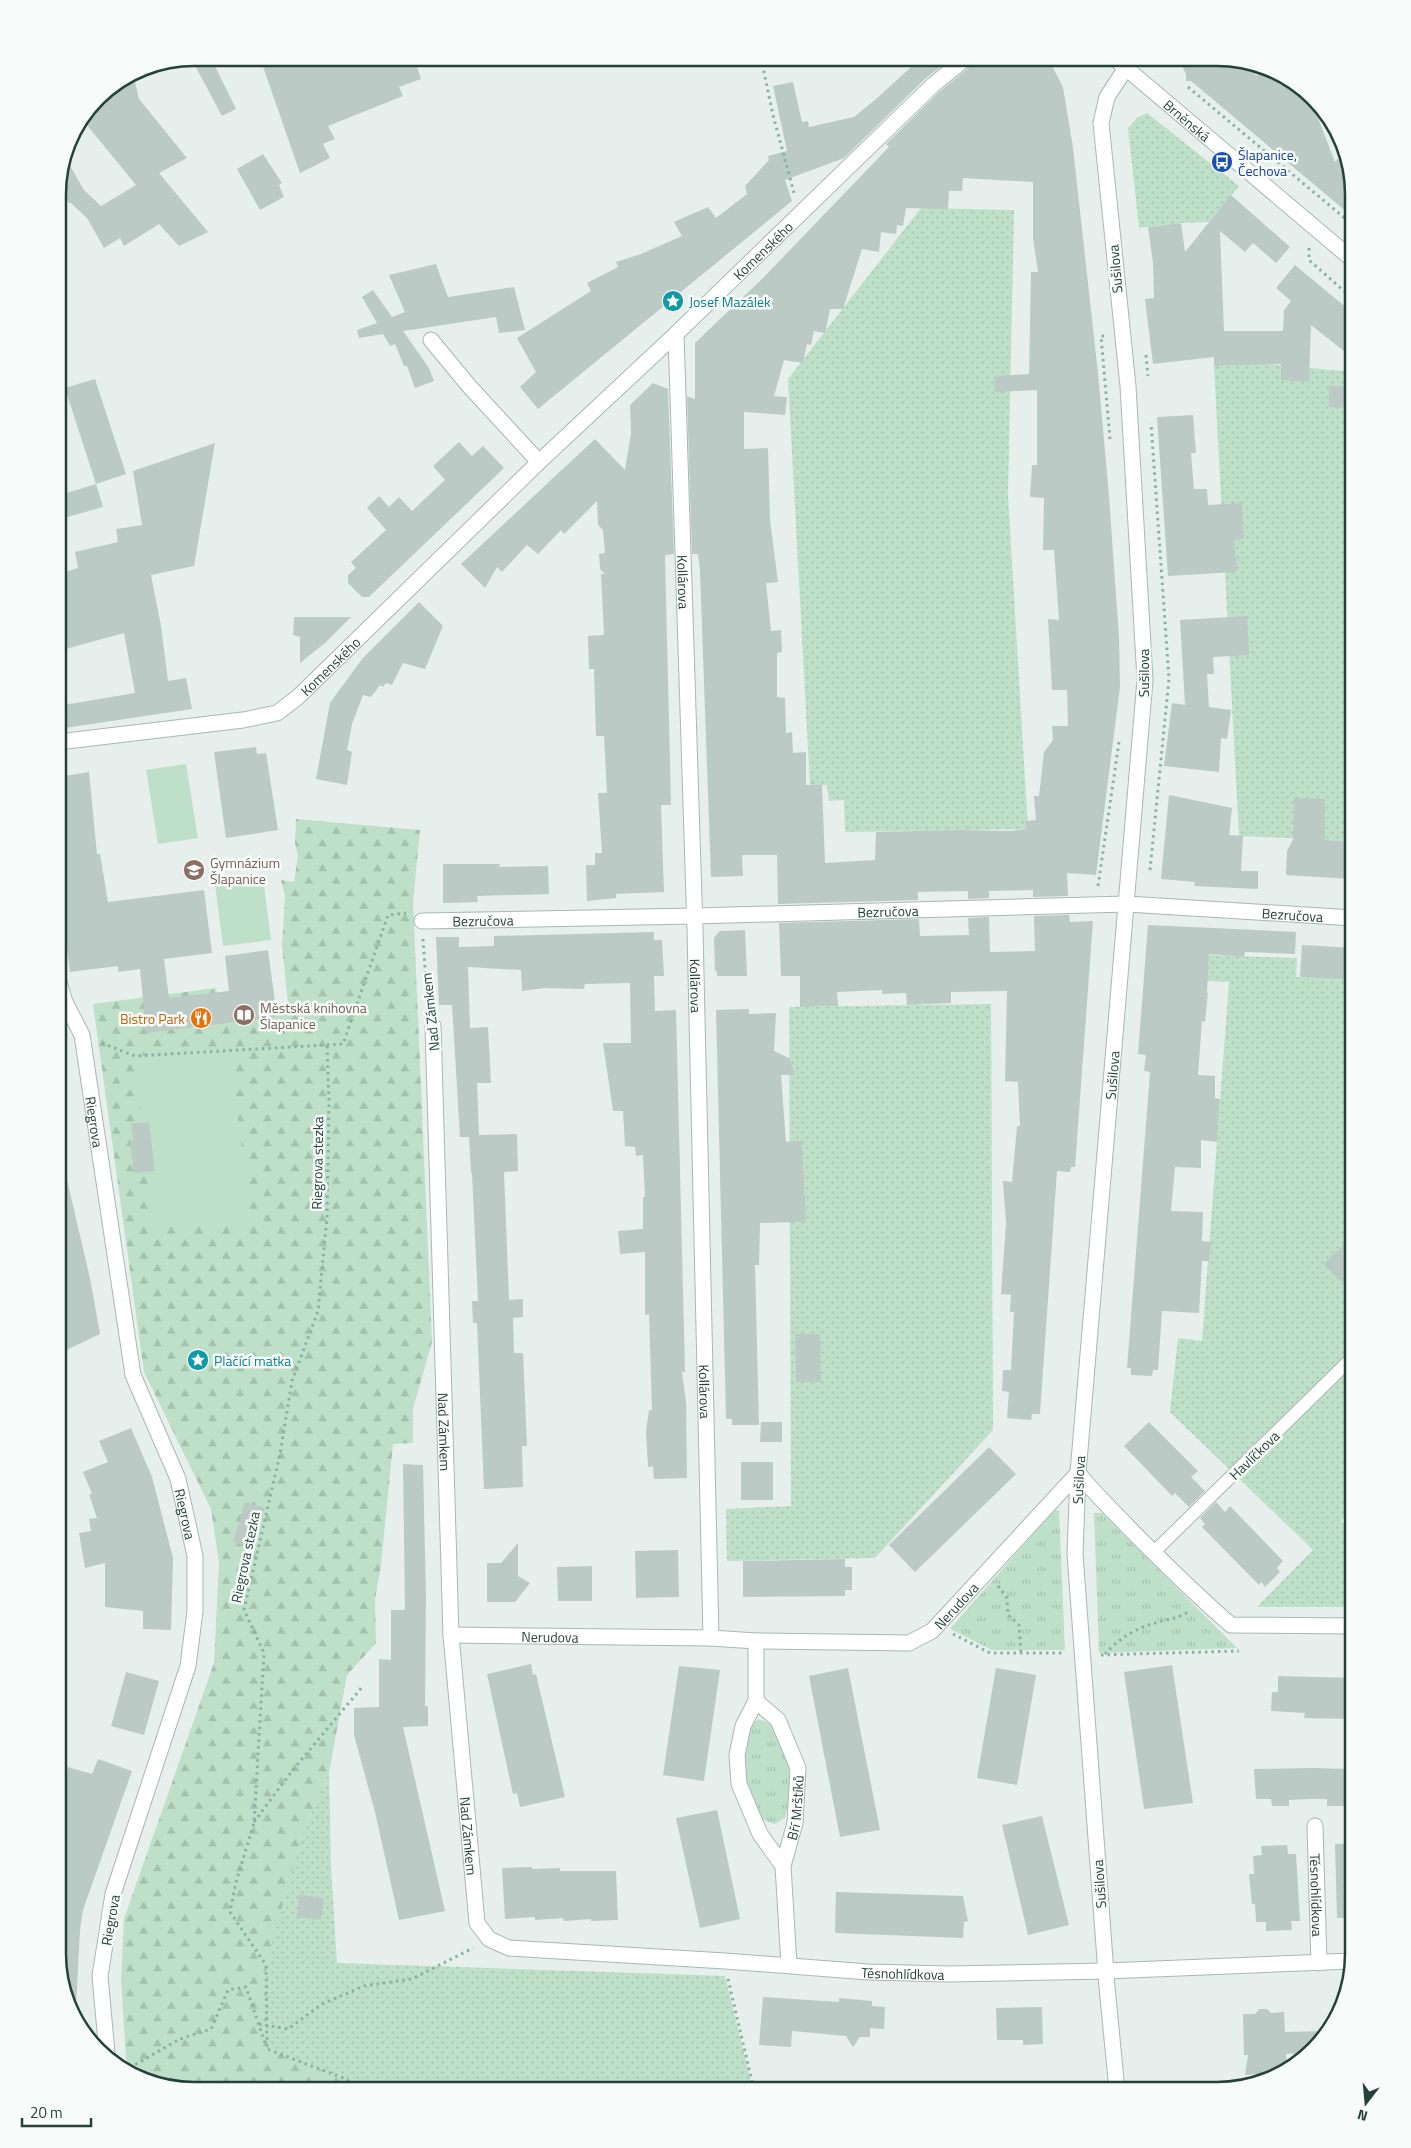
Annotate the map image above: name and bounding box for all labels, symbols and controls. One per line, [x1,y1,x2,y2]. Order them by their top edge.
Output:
street label: Brněnská [1159,94,1215,146]
place label: Šlapanice, Čechova [1238,144,1297,181]
bus stop icon: Šlapanice, Čechova [1210,150,1234,174]
street label: Komenského [728,216,797,284]
street label: Sušilova [1102,244,1128,294]
place icon: Josef Mazálek [661,289,685,313]
place label: Josef Mazálek [689,291,771,312]
street label: Kollárova [673,554,695,609]
street label: Komenského [295,632,365,700]
street label: Sušilova [1133,649,1154,697]
place label: Gymnázium Šlapanice [210,852,280,889]
school or university icon: Gymnázium Šlapanice [182,858,206,882]
street label: Bezručova [857,899,919,922]
street label: Bezručova [1261,902,1324,927]
street label: Bezručova [452,909,514,931]
street label: Kollárova [685,958,707,1013]
street label: Nad Zámkem [415,972,445,1052]
place label: Městská knihovna Šlapanice [260,997,367,1034]
library icon: Městská knihovna Šlapanice [232,1003,256,1027]
restaurant icon: Bistro Park [189,1006,213,1030]
place label: Bistro Park [120,1008,185,1029]
street label: Sušilova [1099,1050,1124,1100]
street label: Riegrova [81,1095,109,1149]
street label: Riegrova stezka [306,1116,328,1210]
place icon: Plačící matka [186,1348,210,1372]
place label: Plačící matka [214,1350,291,1371]
street label: Kollárova [694,1364,717,1419]
street label: Nad Zámkem [433,1392,457,1471]
street label: Havlíčkova [1224,1426,1284,1484]
street label: Sušilova [1066,1455,1090,1504]
street label: Riegrova [170,1486,202,1541]
street label: Riegrova stezka [225,1509,265,1605]
street label: Nerudova [929,1577,983,1633]
street label: Nerudova [521,1625,579,1647]
street label: Bří Mrštíků [780,1775,808,1842]
street label: Nad Zámkem [455,1796,483,1876]
street label: Těsnohlídkova [1305,1853,1329,1937]
street label: Sušilova [1087,1859,1111,1909]
street label: Riegrova [95,1893,125,1947]
street label: Těsnohlídkova [860,1961,945,1984]
north arrow [1341,2078,1391,2128]
scale bar [22,2096,91,2128]
text: 20 m [30,2101,63,2124]
text: N [1355,2105,1370,2127]

